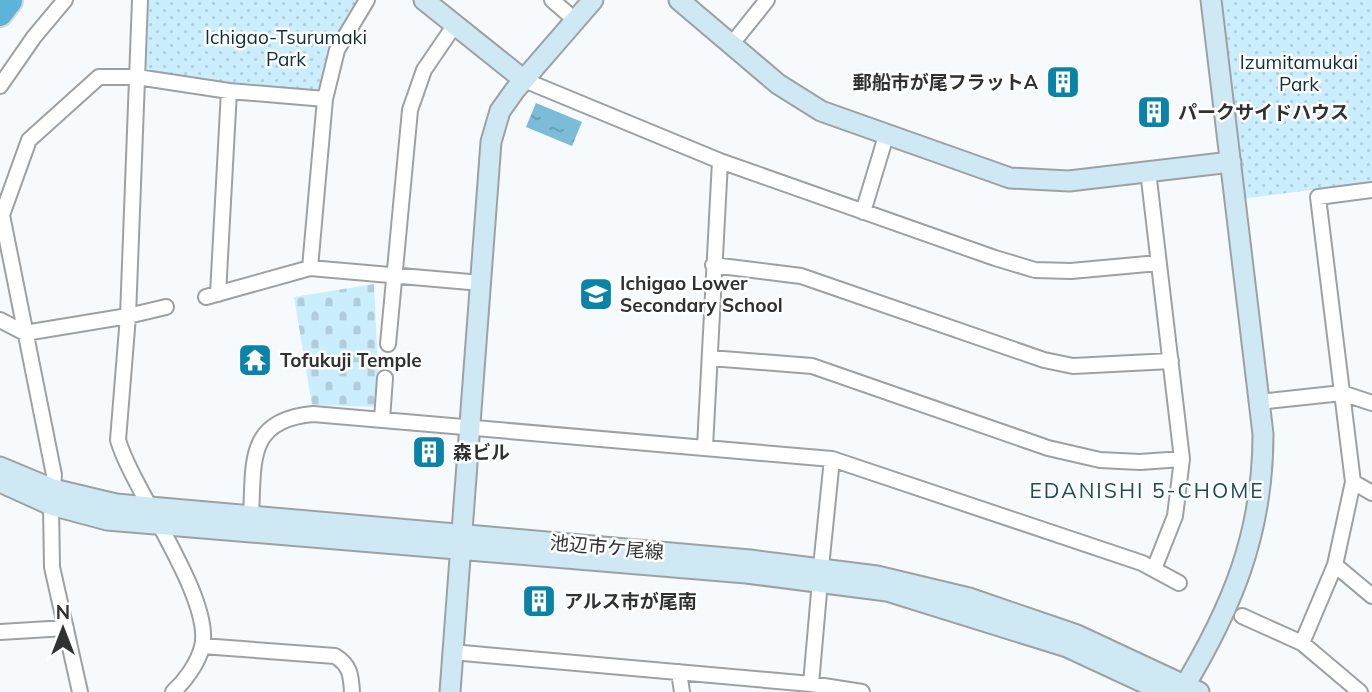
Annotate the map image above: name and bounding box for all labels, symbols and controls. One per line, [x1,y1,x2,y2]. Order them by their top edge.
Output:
park label: Ichigao-Tsurumaki Park [205,25,367,71]
park label: Izumitamukai Park [1240,50,1358,96]
building icon: 郵船市が尾フラットA [1044,63,1082,101]
place label: 郵船市が尾フラットA [853,70,1039,94]
building icon: パークサイドハウス [1135,93,1173,131]
place label: パークサイドハウス [1178,100,1349,124]
place label: Ichigao Lower Secondary School [620,271,783,317]
school or university icon: Ichigao Lower Secondary School [577,275,615,313]
temple icon: Tofukuji Temple [236,341,274,379]
place label: Tofukuji Temple [280,348,422,372]
building icon: 森ビル [410,433,448,471]
place label: 森ビル [453,440,510,464]
district label: EDANISHI 5-CHOME [1029,477,1265,503]
street label: 池辺市ケ尾線 [549,530,665,564]
building icon: アルス市が尾南 [520,582,558,620]
place label: アルス市が尾南 [564,589,697,613]
north arrow [28,594,98,664]
text: N [56,600,70,624]

